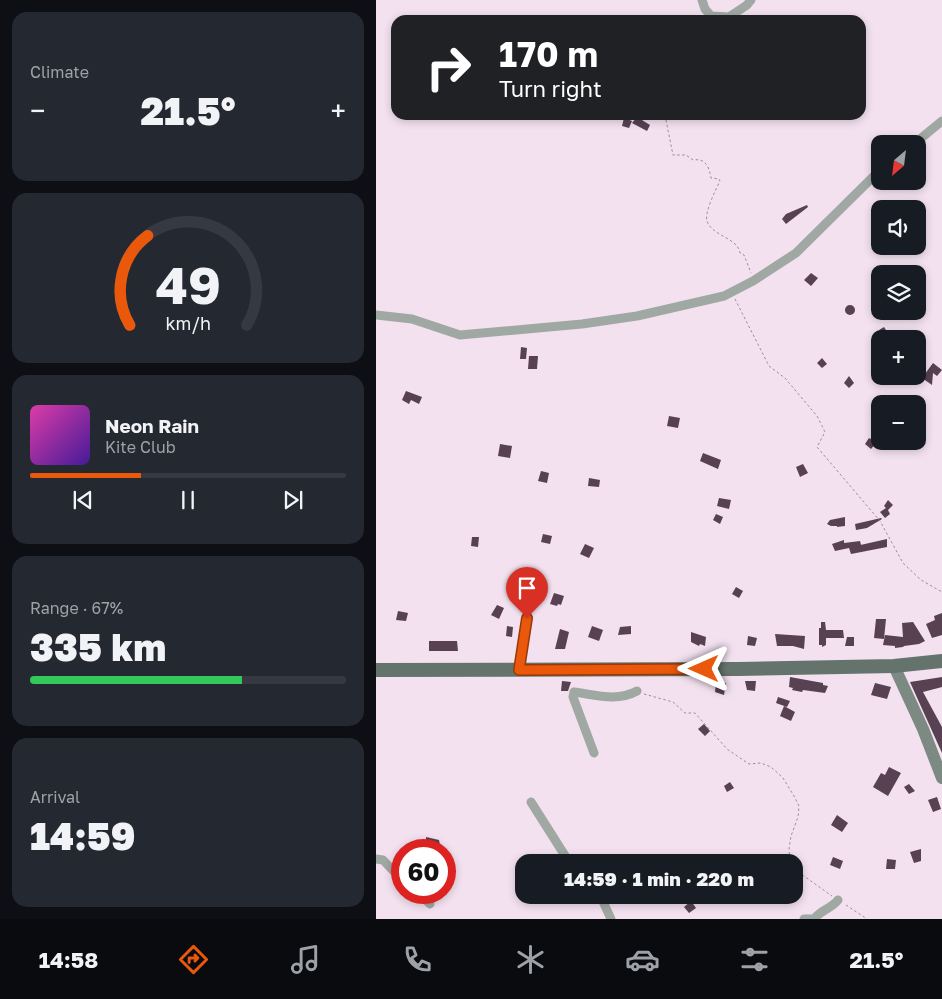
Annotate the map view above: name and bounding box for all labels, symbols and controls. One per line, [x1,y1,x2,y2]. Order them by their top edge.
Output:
text: 170 m [499,33,598,75]
icon: right [416,35,481,100]
text: Climate [30,62,89,82]
text: Turn right [499,75,602,102]
text: 21.5° [141,88,235,133]
text: − [30,94,45,127]
text: + [331,94,346,127]
north arrow [871,135,926,190]
map controls [871,135,926,450]
button: sound [871,200,926,255]
text: 49 [155,253,221,315]
button: layers [871,265,926,320]
text: km/h [165,312,211,334]
button: + [871,330,926,385]
button: − [871,395,926,450]
text: Neon Rain [105,414,199,437]
text: Kite Club [105,437,176,457]
icon: previous [69,486,97,514]
icon: pause [174,486,202,514]
icon: next [279,486,307,514]
pin [506,567,548,618]
icon: arrive [513,574,541,602]
text: Range · 67% [30,598,123,618]
text: 335 km [30,624,166,669]
position arrow [677,642,729,694]
text: Arrival [30,787,80,807]
text: 14:59 [30,813,135,858]
speed limit sign: 60 [391,839,456,904]
text: 14:59 · 1 min · 220 m [564,867,754,890]
icon: directions [176,942,211,977]
icon: music [288,942,323,977]
icon: phone [400,942,435,977]
icon: climate [513,942,548,977]
icon: car [625,942,660,977]
icon: filters [737,942,772,977]
text: 14:58 [39,946,98,973]
text: 21.5° [849,946,903,973]

